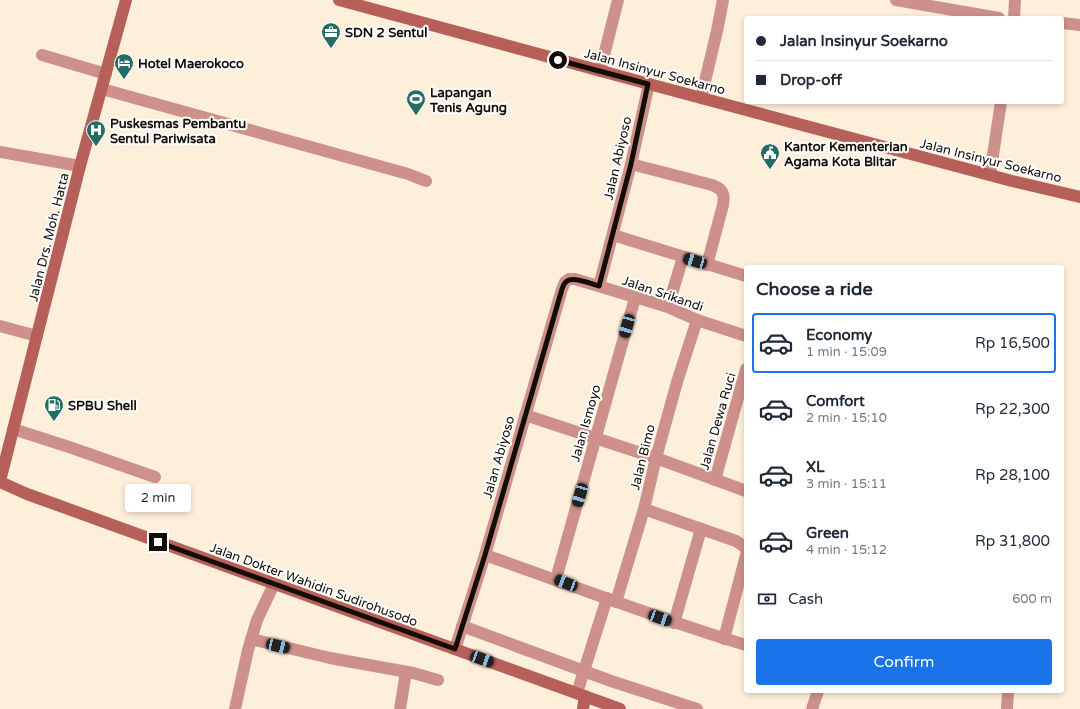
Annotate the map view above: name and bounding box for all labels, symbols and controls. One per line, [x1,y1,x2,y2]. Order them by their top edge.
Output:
office icon: SDN 2 Sentul [320,21,342,49]
place label: SDN 2 Sentul [345,25,427,41]
text: Jalan Insinyur Soekarno [780,32,948,50]
street label: Jalan Insinyur Soekarno [582,45,727,99]
route start [549,51,567,69]
hotel icon: Hotel Maerokoco [113,52,135,80]
place label: Hotel Maerokoco [138,56,244,72]
text: Drop-off [780,71,842,89]
place label: Lapangan Tenis Agung [429,85,507,116]
sports icon: Lapangan Tenis Agung [405,88,427,116]
street label: Jalan Abiyoso [601,115,635,202]
place label: Puskesmas Pembantu Sentul Pariwisata [110,116,246,147]
hospital icon: Puskesmas Pembantu Sentul Pariwisata [85,119,107,147]
street label: Jalan Insinyur Soekarno [918,136,1063,186]
place label: Kantor Kementerian Agama Kota Blitar [784,139,908,170]
public building icon: Kantor Kementerian Agama Kota Blitar [759,142,781,170]
street label: Jalan Drs. Moh. Hatta [25,171,73,303]
car [682,252,708,270]
street label: Jalan Srikandi [620,273,705,315]
text: Choose a ride [756,278,873,300]
car [618,313,636,339]
icon: car [758,325,794,361]
text: Economy [806,326,872,344]
text: Rp 16,500 [975,334,1050,352]
text: 1 min · 15:09 [806,344,887,360]
street label: Jalan Dewa Ruci [696,371,739,472]
street label: Jalan Ismoyo [567,383,605,464]
icon: car [758,391,794,427]
text: Comfort [806,392,865,410]
fuel station icon: SPBU Shell [43,394,65,422]
place label: SPBU Shell [68,398,137,414]
text: Rp 22,300 [975,400,1050,418]
text: 2 min · 15:10 [806,410,887,426]
street label: Jalan Abiyoso [480,414,518,500]
street label: Jalan Bimo [627,423,659,492]
icon: car [758,457,794,493]
text: XL [806,458,825,476]
text: Rp 28,100 [975,466,1050,484]
text: 3 min · 15:11 [806,476,887,492]
car [571,482,589,508]
callout: 2 min [125,484,191,512]
text: 2 min [141,490,175,506]
icon: car [758,523,794,559]
text: Green [806,524,849,542]
text: Rp 31,800 [975,532,1050,550]
route end [149,533,167,551]
street label: Jalan Dokter Wahidin Sudirohusodo [208,540,420,630]
text: 4 min · 15:12 [806,542,887,558]
car [553,573,579,593]
icon: cash [756,588,778,610]
text: Cash [788,590,823,608]
text: 600 m [1012,591,1052,607]
car [647,608,673,628]
car [265,637,291,655]
button: Confirm [756,639,1052,685]
car [469,649,495,669]

